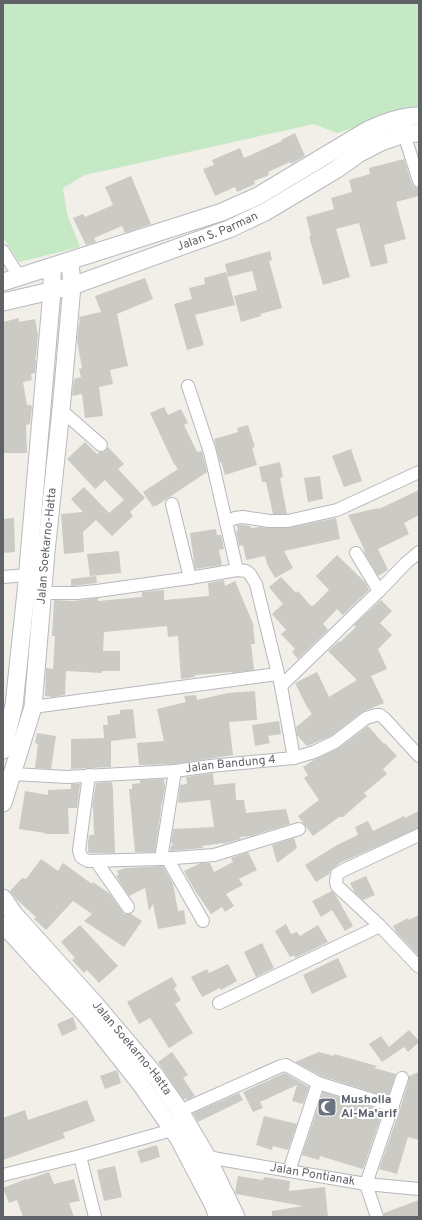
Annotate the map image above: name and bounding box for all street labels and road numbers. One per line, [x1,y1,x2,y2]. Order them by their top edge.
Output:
street label: Jalan S. Parman [174,208,261,255]
street label: Jalan Soekarno-Hatta [34,487,61,605]
street label: Jalan Bandung 4 [184,752,276,777]
street label: Jalan Soekarno-Hatta [88,998,175,1099]
street label: Jalan Pontianak [269,1160,356,1190]

